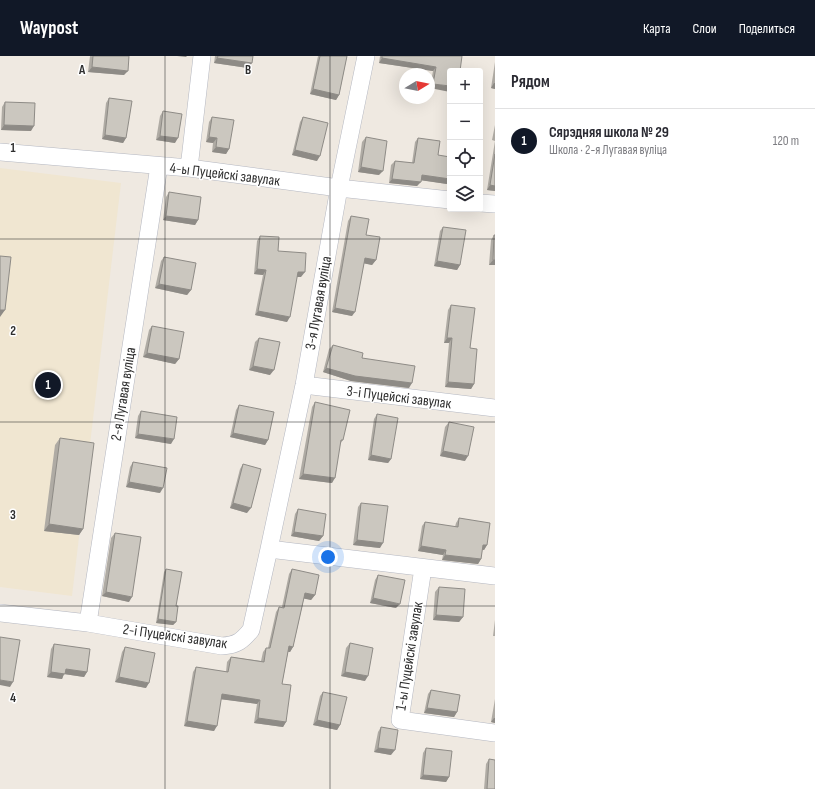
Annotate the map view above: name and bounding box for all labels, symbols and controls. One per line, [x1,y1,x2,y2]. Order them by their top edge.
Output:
text: Waypost [20,17,78,40]
text: Карта [643,20,671,37]
text: Слои [693,20,717,37]
text: Поделиться [739,20,795,37]
text: A [78,62,86,78]
text: B [245,62,251,78]
north arrow [399,68,435,104]
map controls [447,68,483,212]
button: + [447,68,483,104]
text: Рядом [511,72,550,92]
button: − [447,104,483,140]
text: Сярэдняя школа № 29 [549,123,669,142]
text: 1 [521,133,527,149]
text: 120 m [773,133,799,149]
text: 1 [10,140,16,156]
button: locate [447,140,483,176]
text: Школа · 2-я Лугавая вуліца [549,142,667,158]
street label: 4-ы Пуцейскі завулак [169,158,281,191]
button: layers [447,176,483,212]
street label: 3-я Лугавая вуліца [301,255,336,351]
text: 2 [10,323,16,339]
street label: 2-я Лугавая вуліца [107,346,140,442]
pin: 1 [35,370,61,400]
street label: 3-і Пуцейскі завулак [345,382,453,413]
text: 3 [10,507,16,523]
your location [318,547,338,567]
street label: 1-ы Пуцейскі завулак [392,600,428,712]
street label: 2-і Пуцейскі завулак [121,620,229,653]
text: 4 [10,690,16,706]

